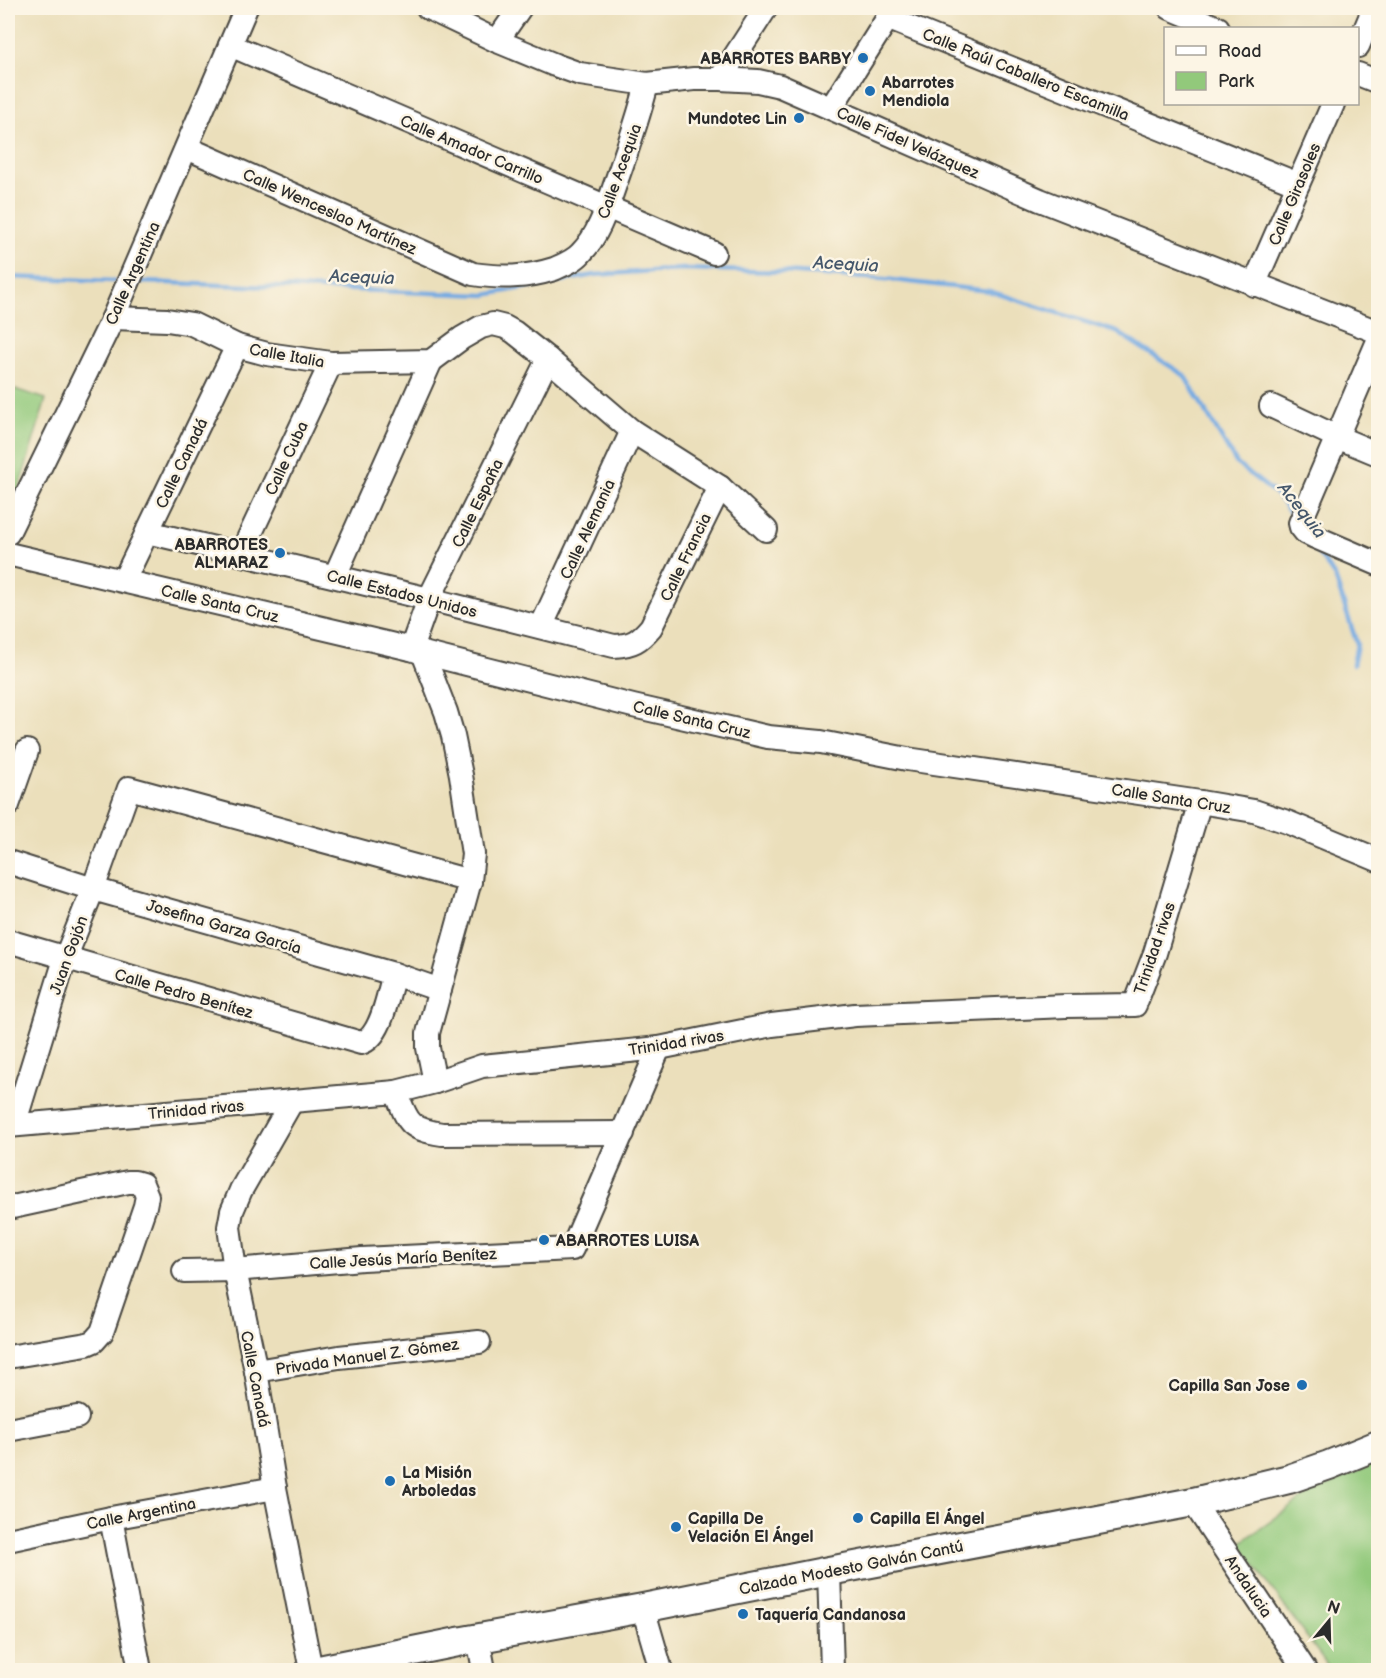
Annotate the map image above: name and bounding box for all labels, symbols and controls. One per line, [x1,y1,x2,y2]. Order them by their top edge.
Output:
street label: Calle Raúl Caballero Escamilla [919,25,1132,126]
legend [1164,27,1359,105]
text: Road [1218,41,1262,62]
place label: ABARROTES BARBY [700,50,852,69]
marker: ABARROTES BARBY [856,51,870,65]
text: Park [1218,71,1254,92]
place label: Abarrotes Mendiola [881,74,954,111]
marker: Abarrotes Mendiola [863,84,877,98]
street label: Calle Fidel Velázquez [833,103,982,184]
place label: Mundotec Lin [687,110,787,129]
marker: Mundotec Lin [792,111,806,125]
street label: Calle Amador Carrillo [397,112,546,189]
street label: Calle Acequia [594,121,646,222]
street label: Calle Girasoles [1265,140,1326,249]
street label: Calle Wenceslao Martínez [239,165,420,259]
street label: Calle Argentina [102,219,165,328]
water label: Acequia [812,252,879,277]
water label: Acequia [328,266,395,289]
street label: Calle Italia [248,341,326,372]
street label: Calle Canadá [152,415,212,512]
street label: Calle Cuba [262,419,313,499]
street label: Calle España [449,456,508,551]
street label: Calle Alemania [557,477,620,583]
water label: Acequia [1273,477,1330,543]
street label: Calle Francia [657,511,716,605]
place label: ABARROTES ALMARAZ [174,536,268,573]
marker: ABARROTES ALMARAZ [273,546,287,560]
street label: Calle Estados Unidos [324,567,479,622]
street label: Calle Santa Cruz [159,582,281,627]
street label: Calle Santa Cruz [631,698,753,743]
street label: Calle Santa Cruz [1110,781,1232,818]
street label: Josefina Garza García [144,896,303,959]
street label: Trinidad rivas [1131,900,1180,997]
street label: Juan Gojón [46,914,92,997]
street label: Calle Pedro Benítez [112,966,255,1023]
street label: Trinidad rivas [627,1027,725,1060]
street label: Trinidad rivas [147,1097,245,1124]
place label: ABARROTES LUISA [555,1232,699,1251]
marker: ABARROTES LUISA [537,1233,551,1247]
street label: Calle Jesús María Benítez [309,1245,498,1274]
street label: Calle Canadá [236,1329,273,1429]
street label: Privada Manuel Z. Gómez [274,1335,460,1380]
place label: Capilla San Jose [1168,1377,1290,1396]
marker: Capilla San Jose [1295,1378,1309,1392]
place label: La Misión Arboledas [401,1464,476,1501]
marker: La Misión Arboledas [383,1474,397,1488]
street label: Calle Argentina [85,1495,198,1534]
place label: Capilla El Ángel [870,1507,985,1529]
place label: Capilla De Velación El Ángel [688,1510,814,1547]
marker: Capilla El Ángel [851,1511,865,1525]
marker: Capilla De Velación El Ángel [669,1520,683,1534]
street label: Calzada Modesto Galván Cantú [738,1537,965,1600]
street label: Andalucia [1220,1552,1275,1622]
north arrow [1299,1591,1359,1651]
text: N [1325,1597,1342,1619]
place label: Taquería Candanosa [755,1606,906,1625]
marker: Taquería Candanosa [736,1607,750,1621]

